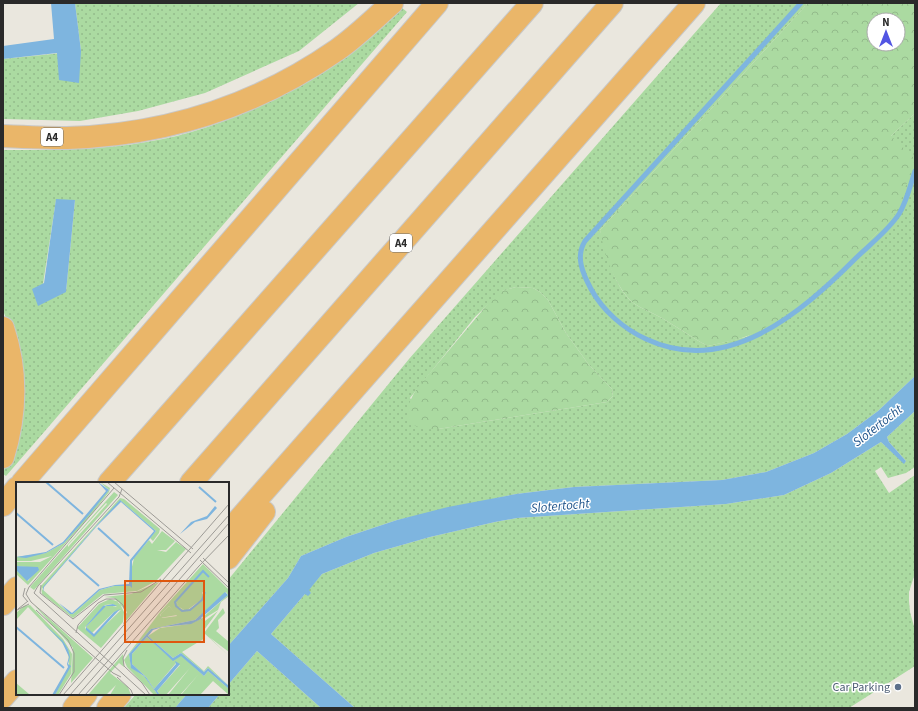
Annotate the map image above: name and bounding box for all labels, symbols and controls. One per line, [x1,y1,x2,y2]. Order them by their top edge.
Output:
north arrow [866,12,906,52]
text: N [882,15,890,30]
road number: A4 [41,128,63,146]
road number: A4 [390,234,412,252]
water label: Slotertocht [849,400,907,451]
inset map [16,482,229,695]
water label: Slotertocht [530,494,591,518]
place label: Car Parking [833,679,890,696]
marker: Car Parking [893,682,903,692]

